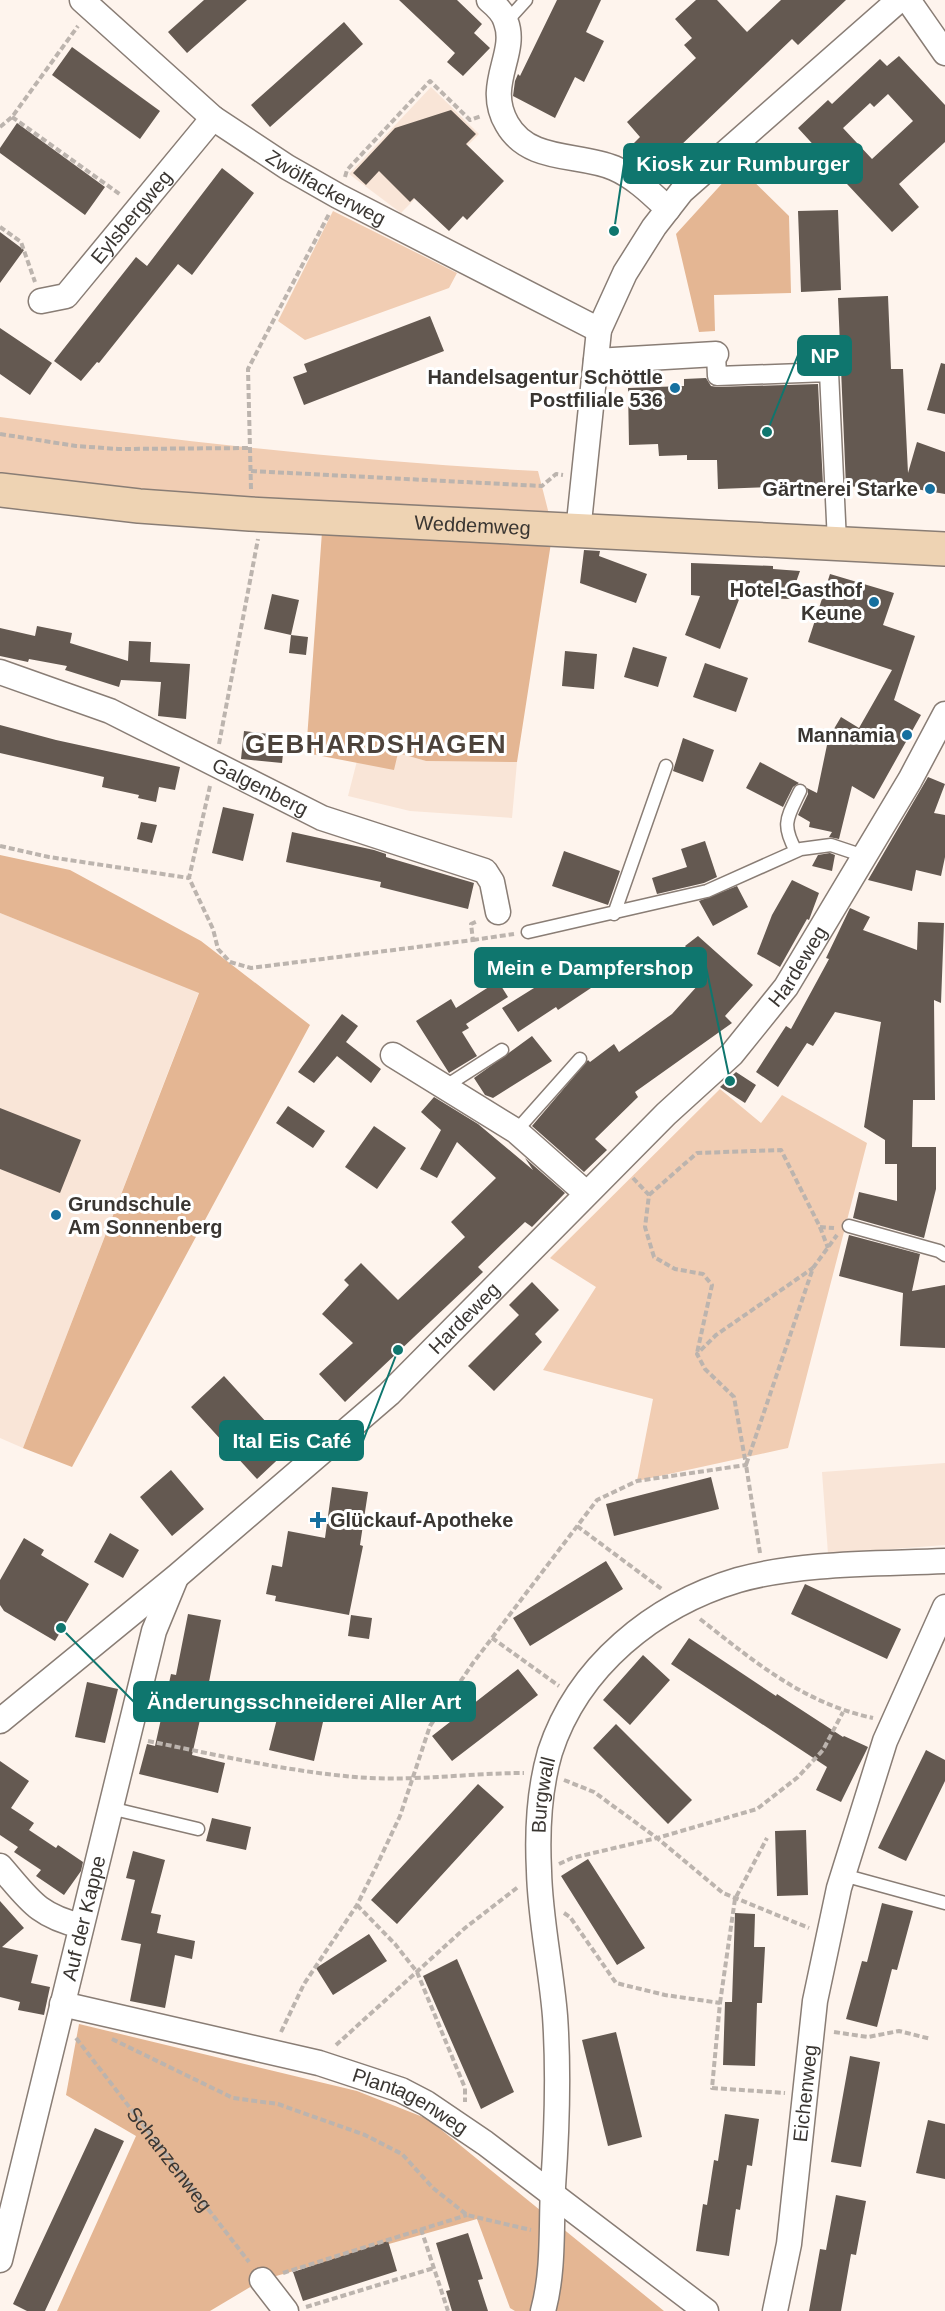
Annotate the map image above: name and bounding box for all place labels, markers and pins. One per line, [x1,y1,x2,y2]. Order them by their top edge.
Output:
callout: Kiosk zur Rumburger [624,144,862,183]
callout: NP [798,336,851,375]
place label: Handelsagentur Schöttle Postfiliale 536 [427,366,663,411]
marker: Handelsagentur Schöttle Postfiliale 536 [668,381,682,395]
place label: Gärtnerei Starke [762,478,918,500]
marker: Gärtnerei Starke [923,482,937,496]
place label: Hotel-Gasthof Keune [730,579,862,624]
marker: Hotel-Gasthof Keune [867,595,881,609]
place label: Mannamia [797,724,896,746]
marker: Mannamia [900,728,914,742]
callout: Mein e Dampfershop [475,948,706,987]
place label: Grundschule Am Sonnenberg [68,1193,222,1238]
marker: Grundschule Am Sonnenberg [49,1208,63,1222]
callout: Ital Eis Café [220,1421,363,1460]
place label: Glückauf-Apotheke [330,1509,513,1531]
marker: Glückauf-Apotheke [311,1513,325,1527]
callout: Änderungsschneiderei Aller Art [134,1682,475,1721]

